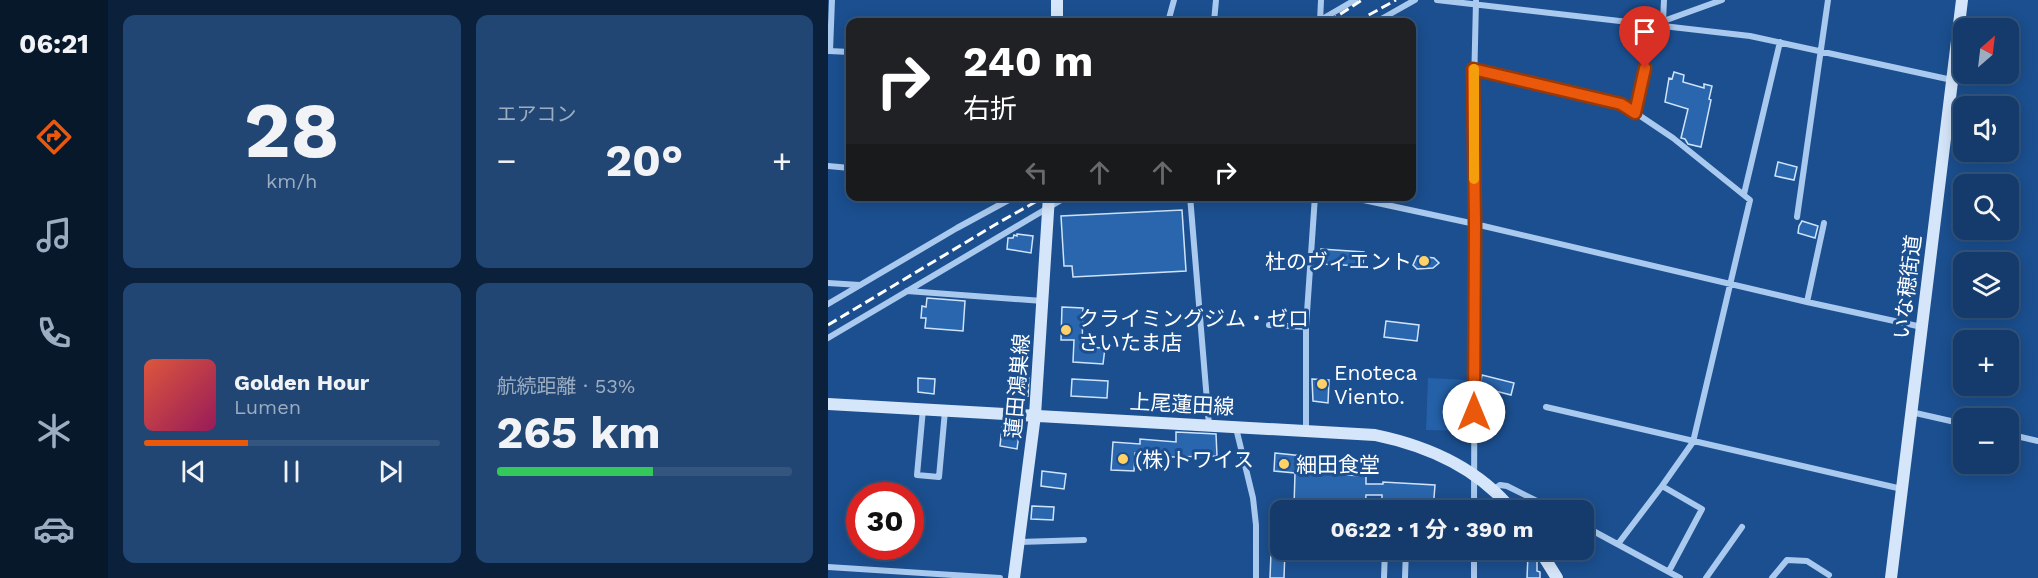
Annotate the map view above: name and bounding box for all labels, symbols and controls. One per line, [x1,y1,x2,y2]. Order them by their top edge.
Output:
pin [1619,6,1670,68]
icon: arrive [1628,15,1661,48]
north arrow [1953,18,2019,84]
map controls [1953,18,2019,474]
text: 06:21 [19,28,89,60]
text: 240 m [963,37,1093,86]
icon: right [864,42,942,120]
text: 28 [244,84,339,176]
text: 右折 [963,93,1017,125]
button: sound [1953,96,2019,162]
text: エアコン [497,102,577,126]
icon: directions [33,116,75,158]
text: 20° [605,134,683,187]
text: − [497,141,516,180]
text: + [772,141,792,180]
icon: left [1020,156,1053,189]
icon: ahead [1083,156,1116,189]
icon: ahead [1146,156,1179,189]
icon: right [1209,156,1242,189]
text: km/h [266,169,318,193]
button: search [1953,174,2019,240]
icon: music [33,214,75,256]
street label: いな穂街道 [1888,233,1926,341]
place label: 杜のヴィエント [1265,249,1412,274]
button: layers [1953,252,2019,318]
marker: 杜のヴィエント [1417,254,1431,268]
place label: クライミングジム・ゼロ さいたま店 [1078,306,1309,355]
icon: phone [33,312,75,354]
marker: クライミングジム・ゼロ さいたま店 [1059,323,1073,337]
button: + [1953,330,2019,396]
street label: 蓮田鴻巣線 [1000,333,1034,439]
place label: Enoteca Viento. [1334,360,1417,409]
text: Golden Hour [234,370,369,395]
text: 航続距離 · 53% [497,374,635,398]
marker: Enoteca Viento. [1315,377,1329,391]
position arrow [1442,380,1506,444]
street label: 上尾蓮田線 [1129,389,1235,419]
text: Lumen [234,395,301,419]
text: 265 km [497,406,660,459]
button: − [1953,408,2019,474]
icon: climate [33,410,75,452]
place label: (株)トワイス [1135,447,1254,472]
marker: (株)トワイス [1116,452,1130,466]
place label: 細田食堂 [1296,452,1380,477]
icon: previous [177,455,210,488]
icon: pause [275,455,308,488]
icon: next [374,455,407,488]
marker: 細田食堂 [1277,457,1291,471]
speed limit sign: 30 [846,482,924,560]
icon: car [33,508,75,550]
text: 06:22 · 1 分 · 390 m [1330,517,1534,542]

